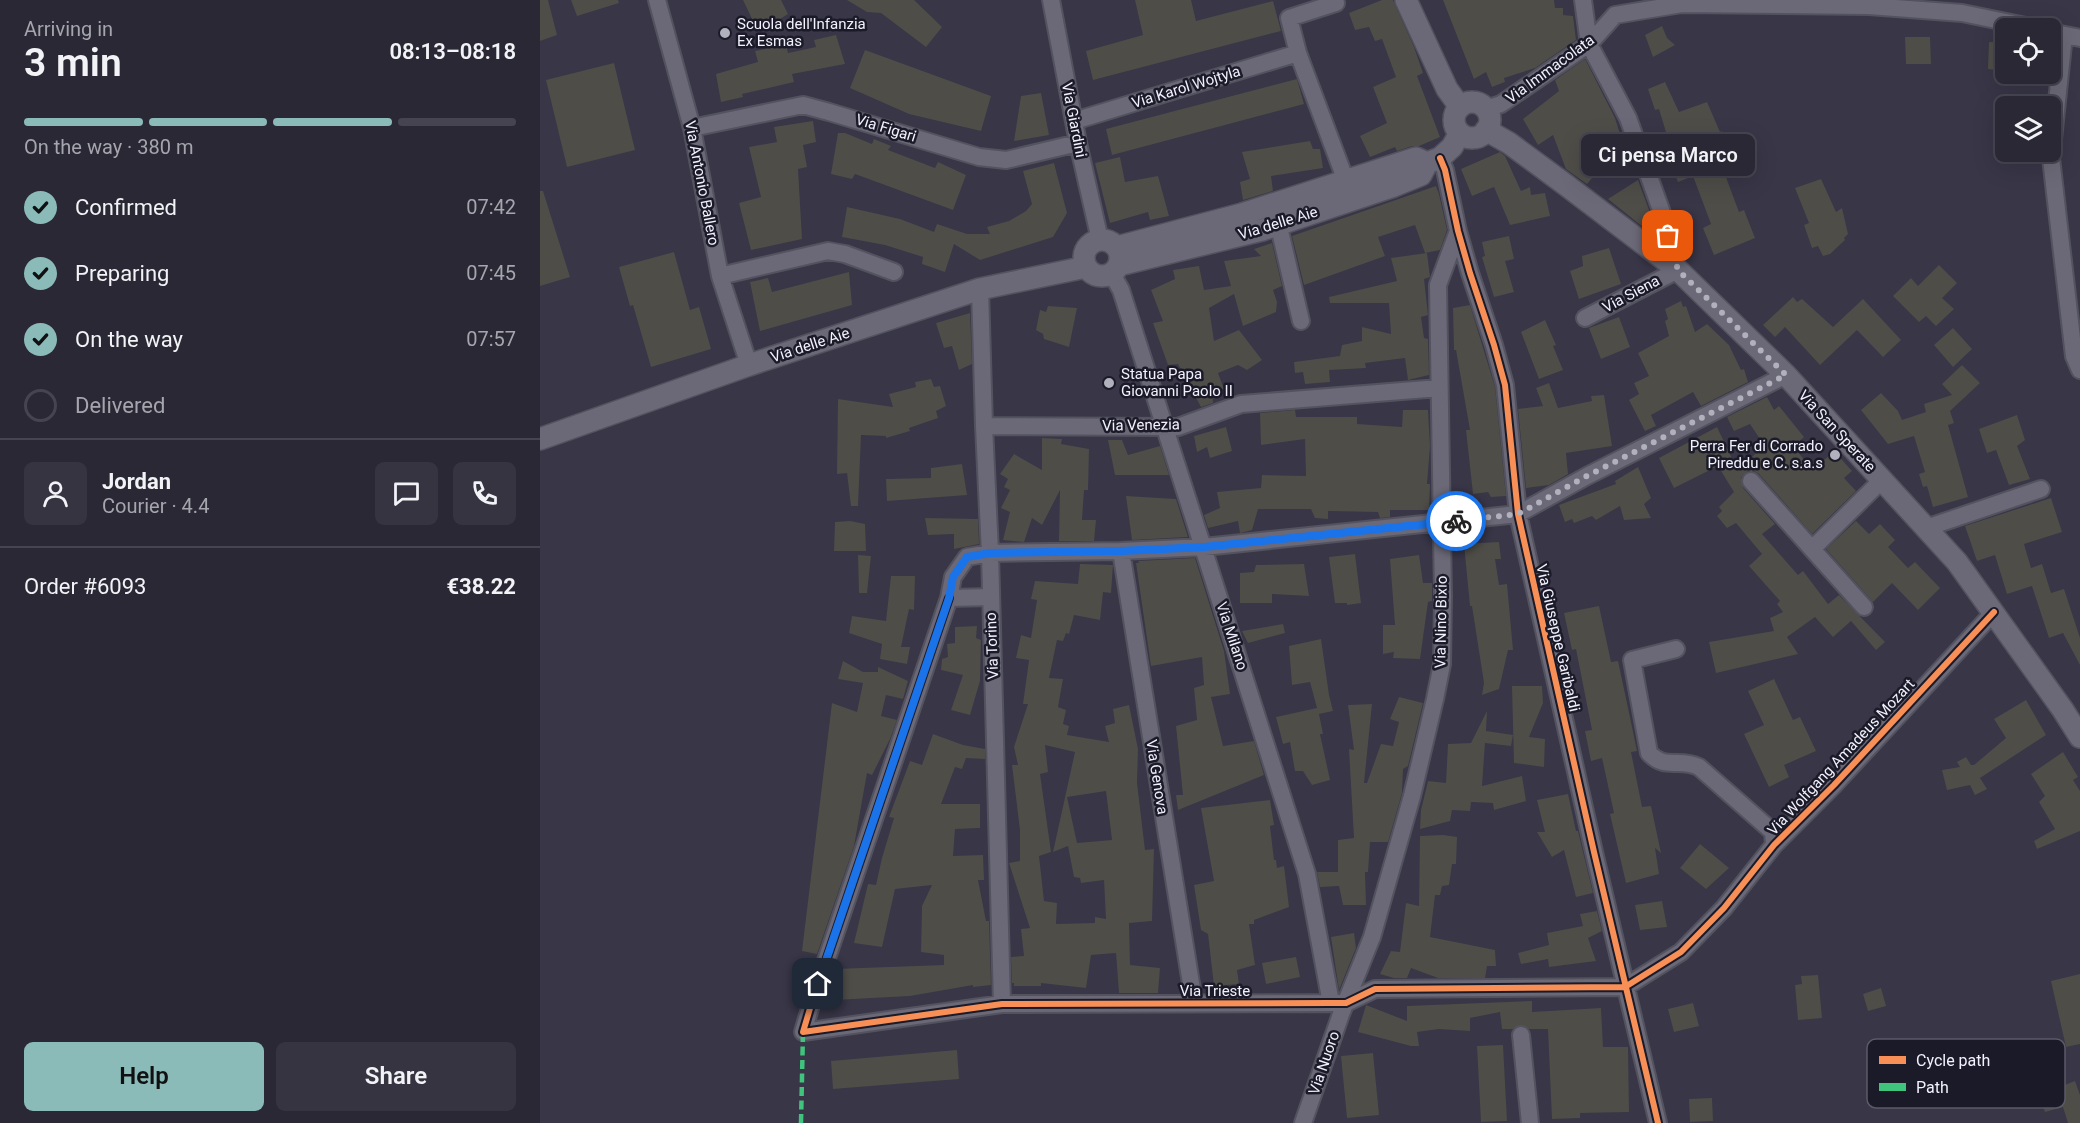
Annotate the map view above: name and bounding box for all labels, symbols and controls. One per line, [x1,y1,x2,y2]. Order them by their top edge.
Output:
place label: Scuola dell'Infanzia Ex Esmas [737,15,866,50]
text: Arriving in [24,17,113,41]
map controls [1995,18,2061,162]
button: locate [1995,18,2061,84]
marker: Scuola dell'Infanzia Ex Esmas [718,26,732,40]
street label: Via Immacolata [1502,31,1598,107]
text: 08:13–08:18 [389,39,516,64]
text: 3 min [24,40,122,86]
street label: Via Karol Wojtyla [1130,62,1242,112]
street label: Via Giardini [1058,81,1090,159]
button: layers [1995,96,2061,162]
street label: Via Figari [854,110,918,146]
street label: Via Antonio Ballero [681,119,723,247]
callout: Ci pensa Marco [1581,134,1755,176]
text: On the way · 380 m [24,135,193,159]
text: Ci pensa Marco [1598,143,1738,167]
icon: check [24,191,57,224]
text: Confirmed [75,195,177,220]
text: 07:42 [466,195,516,219]
street label: Via delle Aie [1236,202,1320,244]
pin [1642,210,1693,261]
icon: bag [1651,219,1684,252]
icon: check [24,257,57,290]
text: Preparing [75,261,169,286]
text: 07:45 [466,261,516,285]
street label: Via Siena [1599,271,1663,317]
icon: check [24,323,57,356]
street label: Via delle Aie [768,324,852,366]
text: On the way [75,327,183,352]
text: 07:57 [466,327,516,351]
place label: Statua Papa Giovanni Paolo II [1121,365,1233,400]
marker: Statua Papa Giovanni Paolo II [1102,376,1116,390]
street label: Via San Sperate [1795,386,1879,476]
text: Delivered [75,393,165,418]
street label: Via Venezia [1102,415,1180,435]
place label: Perra Fer di Corrado Pireddu e C. s.a.s [1690,437,1823,472]
marker: Perra Fer di Corrado Pireddu e C. s.a.s [1828,448,1842,462]
button: person [24,462,87,525]
button: chat [375,462,438,525]
button: phone [453,462,516,525]
text: Jordan [102,469,171,494]
courier [1426,491,1486,551]
text: Courier · 4.4 [102,494,209,518]
icon: bike [1440,505,1473,538]
street label: Via Giuseppe Garibaldi [1532,562,1584,714]
text: Order #6093 [24,574,146,599]
text: €38.22 [447,574,516,599]
street label: Via Nino Bixio [1431,576,1451,668]
street label: Via Milano [1213,600,1251,672]
street label: Via Torino [982,612,1002,680]
street label: Via Wolfgang Amadeus Mozart [1764,675,1918,839]
street label: Via Genova [1142,738,1172,816]
pin [792,958,843,1009]
icon: home [801,967,834,1000]
street label: Via Trieste [1180,982,1250,1000]
street label: Via Nuoro [1305,1029,1343,1097]
legend [1867,1039,2065,1108]
button: Help [24,1042,264,1111]
button: Share [276,1042,516,1111]
text: Cycle path [1916,1051,1990,1070]
text: Path [1916,1078,1949,1097]

